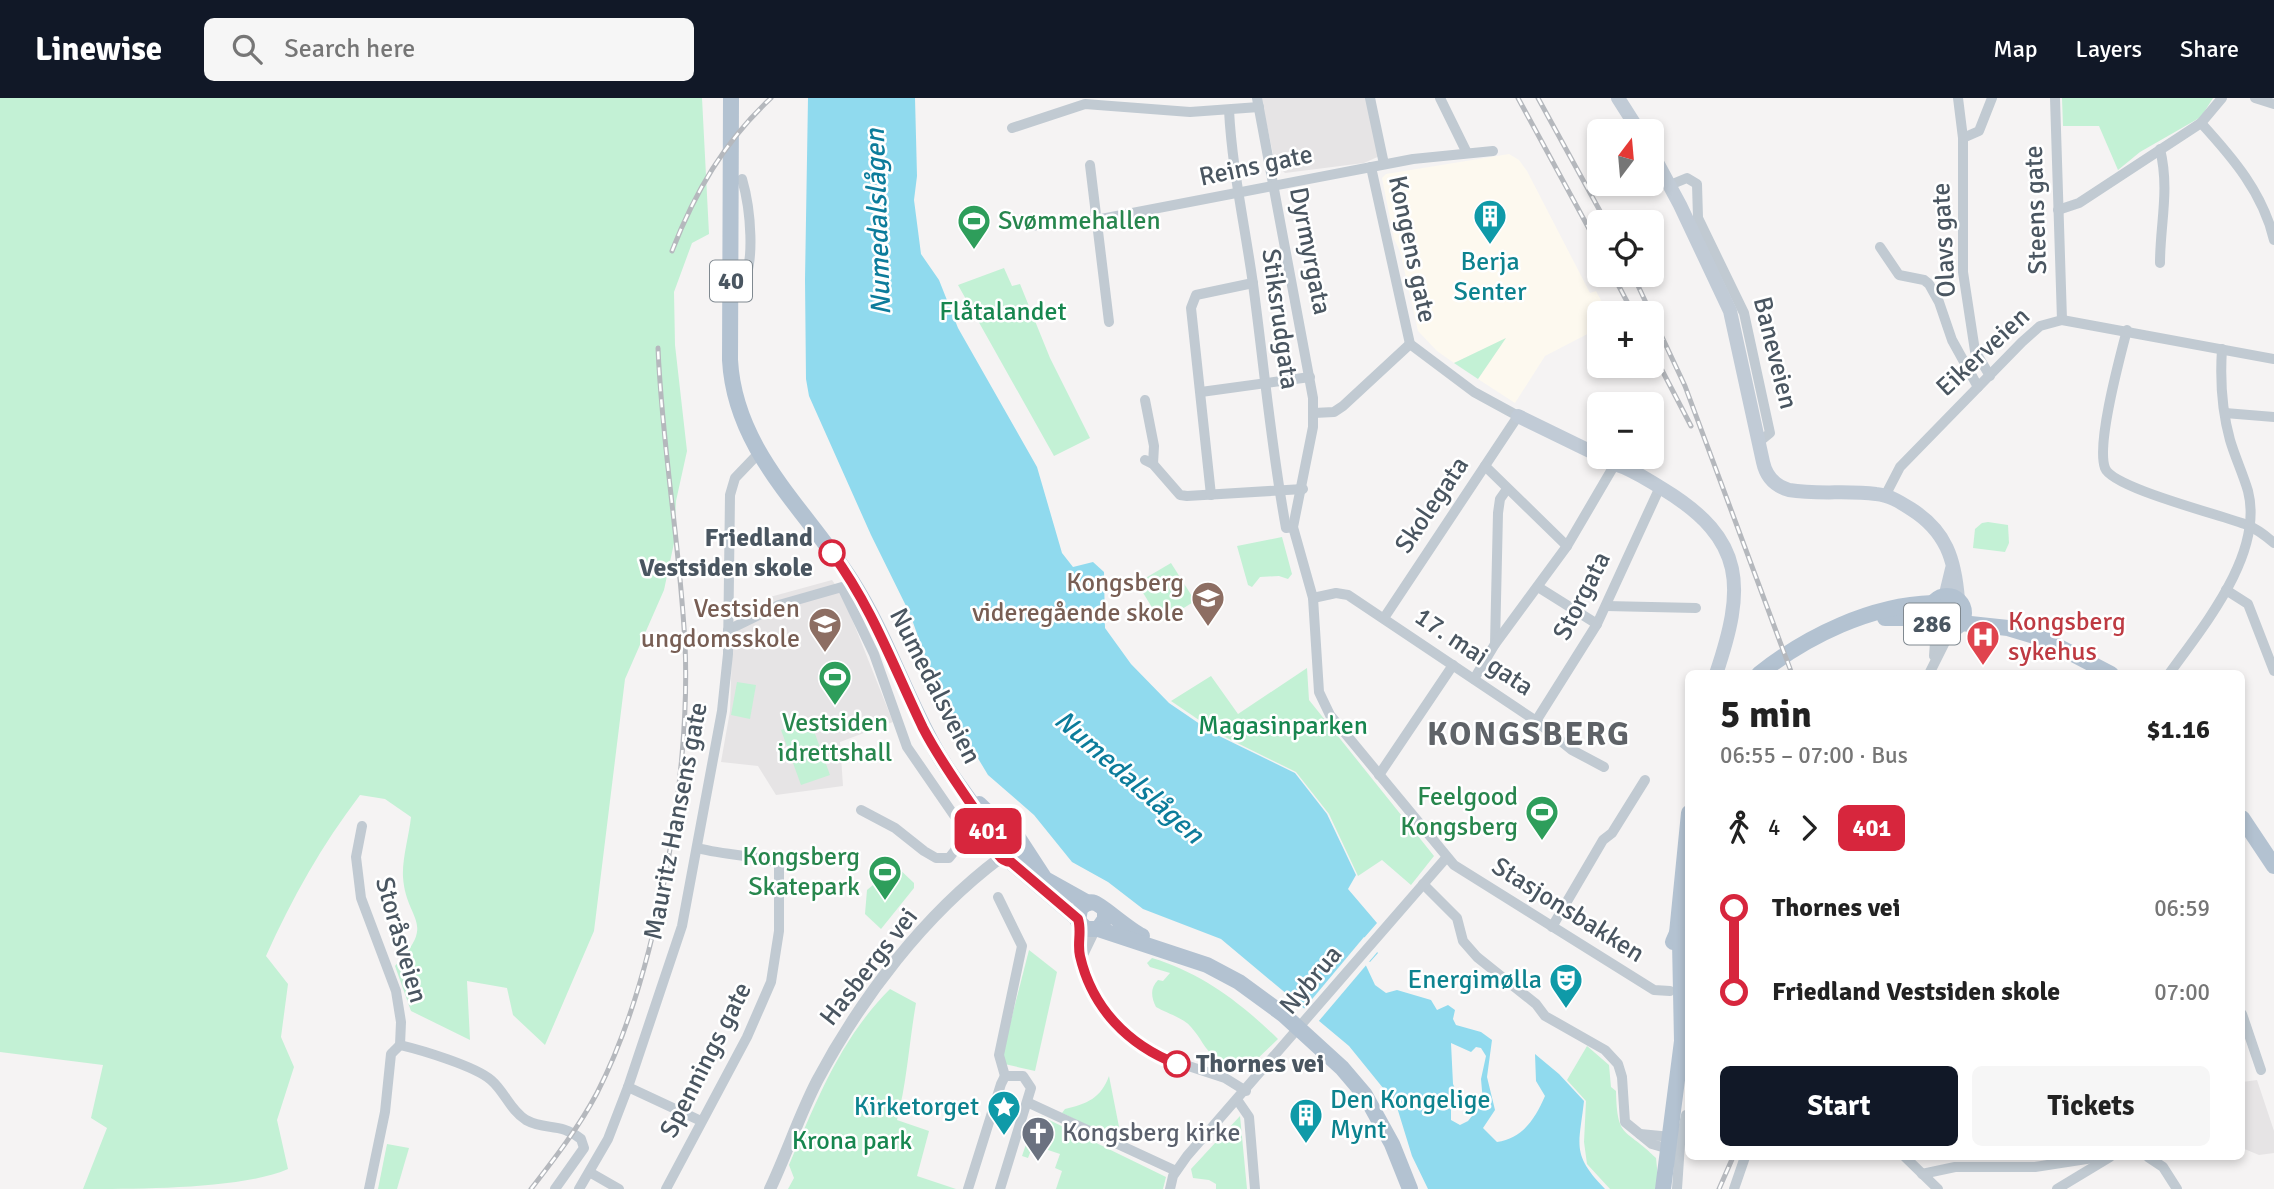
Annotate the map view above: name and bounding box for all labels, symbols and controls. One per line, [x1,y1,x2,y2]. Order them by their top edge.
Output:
search box [204,18,694,81]
text: Linewise [35,29,162,70]
icon: search [228,30,266,68]
text: Search here [284,33,415,65]
text: Map [1993,34,2038,64]
text: Layers [2076,34,2142,64]
text: Share [2180,34,2239,64]
north arrow [1587,119,1664,196]
map controls [1587,119,1664,469]
water label: Numedalslågen [858,127,898,316]
street label: Reins gate [1196,138,1316,194]
street label: Steens gate [2018,145,2054,275]
street label: Kongens gate [1381,173,1443,325]
street label: Olavs gate [1925,182,1963,298]
street label: Dyrmyrgata [1282,185,1338,317]
building icon: Berja Senter [1471,197,1509,246]
sports icon: Svømmehallen [955,202,993,251]
place label: Svømmehallen [998,205,1161,237]
button: locate [1587,210,1664,287]
place label: Berja Senter [1453,246,1527,308]
street label: Stiksrudgata [1254,247,1306,391]
road number: 40 [710,260,752,302]
street label: Baneveien [1746,294,1804,412]
park label: Flåtalandet [939,296,1067,328]
button: + [1587,301,1664,378]
street label: Eikerveien [1930,301,2036,403]
button: − [1587,392,1664,469]
street label: Skolegata [1388,451,1476,559]
place label: Friedland Vestsiden skole [639,522,813,584]
marker: Friedland Vestsiden skole [819,540,845,566]
street label: Storgata [1546,546,1618,646]
place label: Kongsberg videregående skole [972,567,1184,629]
school or university icon: Kongsberg videregående skole [1189,579,1227,628]
place label: Vestsiden ungdomsskole [641,593,800,655]
street label: 17. mai gata [1409,601,1539,703]
street label: Numedalsveien [882,603,988,769]
road number: 286 [1904,603,1960,644]
school or university icon: Vestsiden ungdomsskole [806,605,844,654]
place label: Kongsberg sykehus [2008,606,2126,668]
hospital icon: Kongsberg sykehus [1964,618,2002,667]
sports icon: Vestsiden idrettshall [816,658,854,707]
text: 5 min [1720,691,1812,738]
street label: Mauritz Hansens gate [637,700,715,942]
water label: Numedalslågen [1047,703,1211,852]
place label: Vestsiden idrettshall [778,707,892,769]
park label: Magasinparken [1198,710,1368,742]
district label: KONGSBERG [1427,714,1631,755]
text: $1.16 [2146,714,2210,746]
text: 06:55 – 07:00 · Bus [1720,741,1908,770]
place label: Feelgood Kongsberg [1400,781,1518,843]
sports icon: Feelgood Kongsberg [1523,793,1561,842]
line badge: 401 [948,808,1028,854]
icon: walk [1720,809,1758,847]
icon: forward [1790,809,1828,847]
text: 4 [1768,813,1780,842]
text: 401 [1852,813,1891,843]
text: 401 [969,816,1007,846]
place label: Kongsberg Skatepark [742,841,860,903]
street label: Stasjonsbakken [1486,850,1650,970]
sports icon: Kongsberg Skatepark [866,853,904,902]
street label: Storåsveien [368,873,434,1007]
text: Thornes vei [1772,892,1900,924]
text: 06:59 [2154,894,2210,923]
street label: Hasbergs vei [813,902,925,1032]
street label: Nybrua [1273,939,1349,1021]
theatre icon: Energimølla [1547,961,1585,1010]
place label: Energimølla [1408,964,1542,996]
text: Friedland Vestsiden skole [1772,976,2060,1008]
street label: Spennings gate [653,977,759,1143]
text: 07:00 [2154,978,2210,1007]
place label: Thornes vei [1196,1048,1324,1080]
marker: Thornes vei [1164,1051,1190,1077]
button: Start [1720,1066,1958,1146]
button: Tickets [1972,1066,2210,1146]
place label: Den Kongelige Mynt [1330,1084,1491,1146]
place icon: Kirketorget [985,1088,1023,1137]
place label: Kirketorget [854,1091,979,1123]
building icon: Den Kongelige Mynt [1287,1096,1325,1145]
church icon: Kongsberg kirke [1019,1114,1057,1163]
place label: Kongsberg kirke [1062,1117,1240,1149]
park label: Krona park [792,1125,912,1157]

